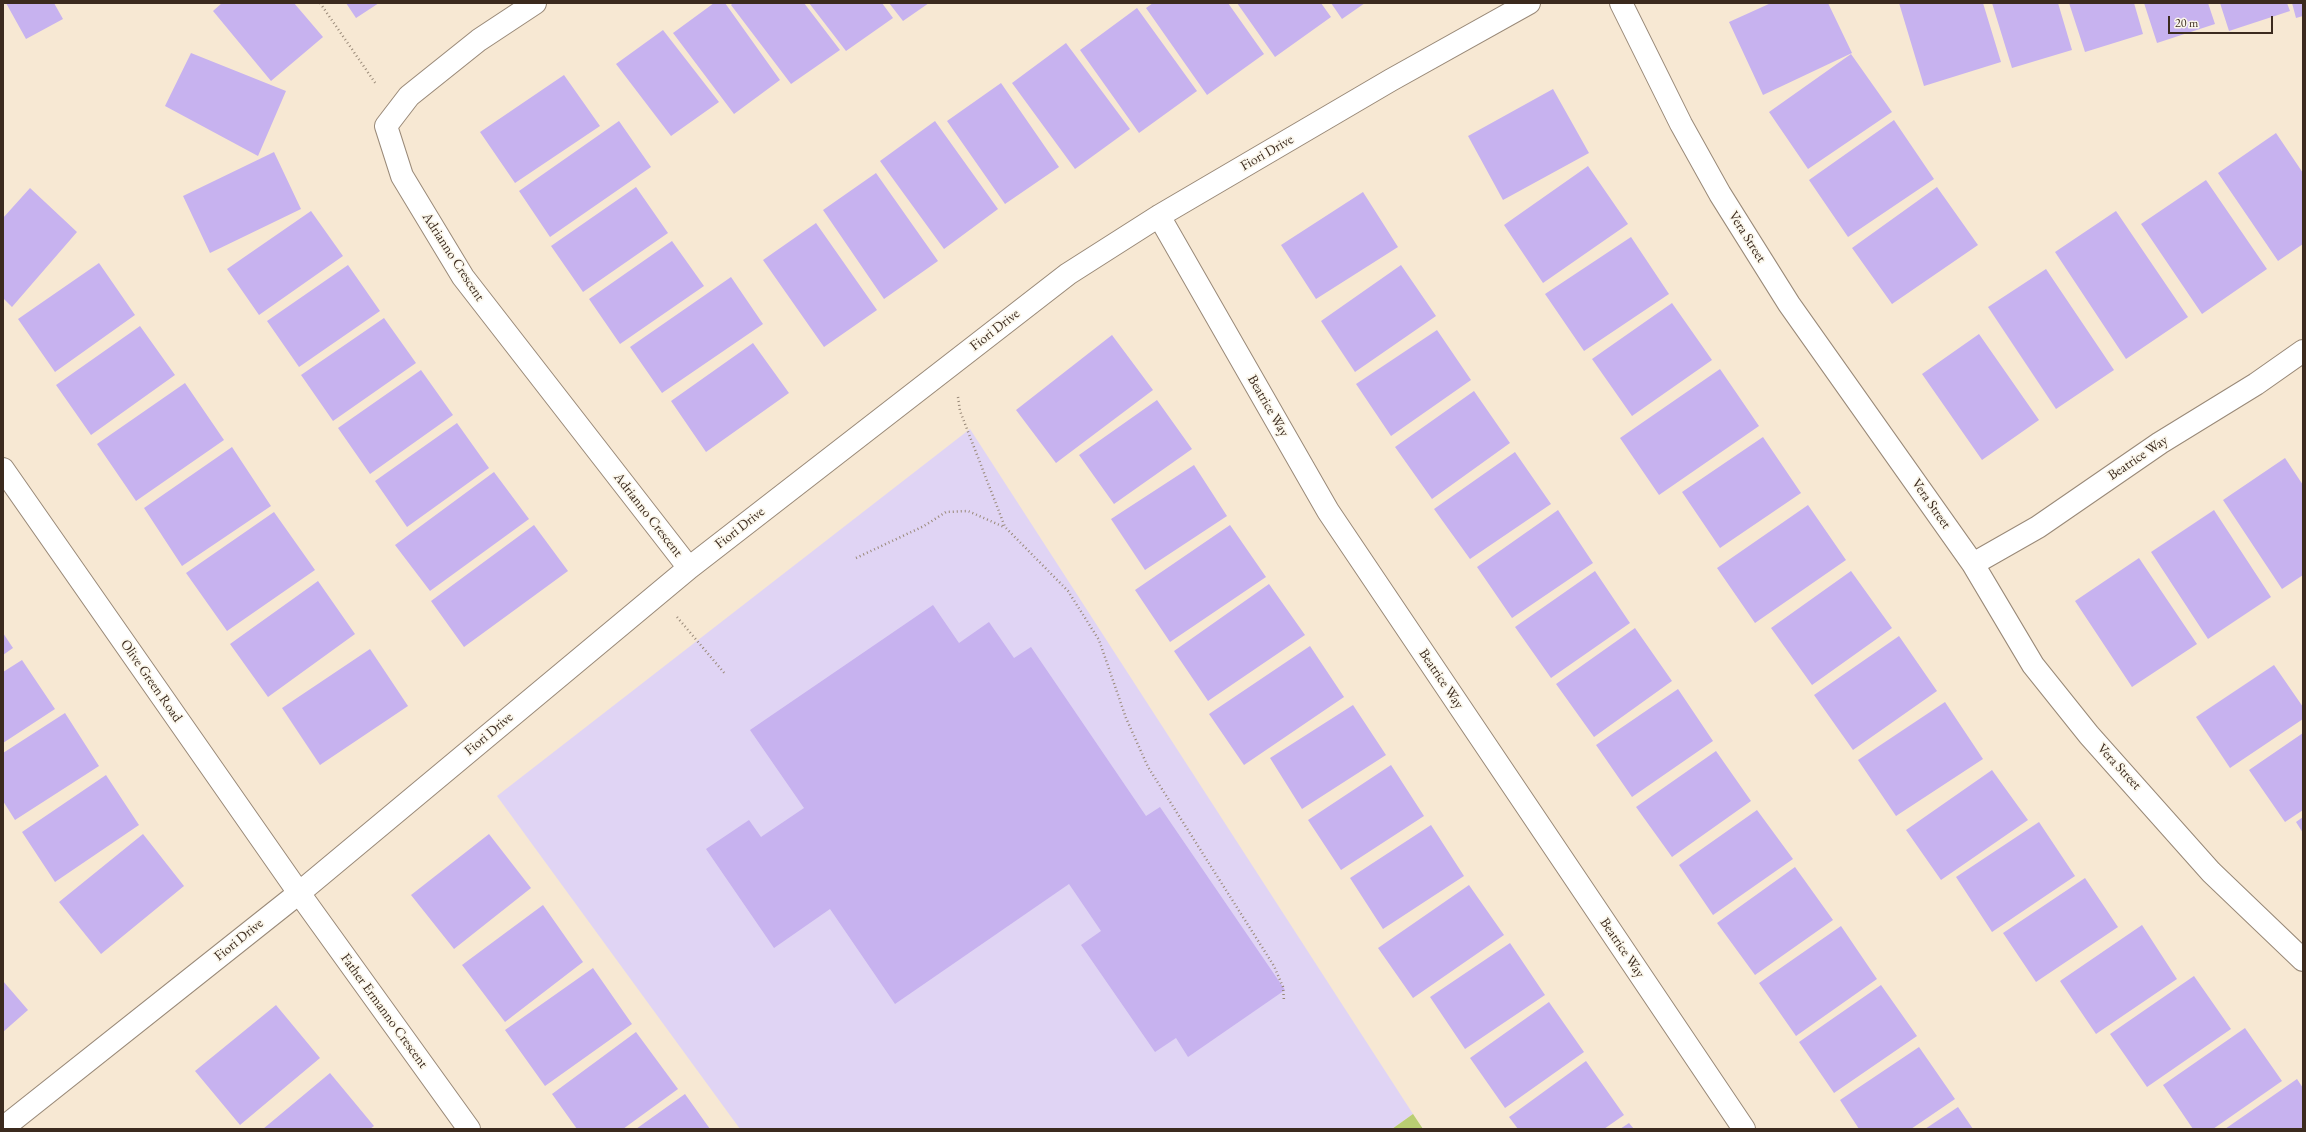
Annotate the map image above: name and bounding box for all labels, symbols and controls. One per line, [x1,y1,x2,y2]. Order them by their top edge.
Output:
scale bar [2170,8,2275,34]
text: 20 m [2175,15,2198,31]
street label: Fiori Drive [1238,131,1296,175]
street label: Vera Street [1725,208,1769,266]
street label: Adrianno Crescent [418,210,488,304]
street label: Fiori Drive [967,305,1023,355]
street label: Beatrice Way [1244,372,1292,440]
street label: Beatrice Way [2105,432,2171,484]
street label: Adrianno Crescent [610,470,686,560]
street label: Vera Street [1908,476,1954,532]
street label: Fiori Drive [712,503,768,553]
street label: Olive Green Road [116,637,186,725]
street label: Beatrice Way [1415,646,1467,712]
street label: Fiori Drive [461,709,517,759]
street label: Vera Street [2093,740,2145,794]
street label: Fiori Drive [211,915,267,965]
street label: Beatrice Way [1596,915,1648,981]
street label: Father Ermanno Crescent [337,950,431,1072]

